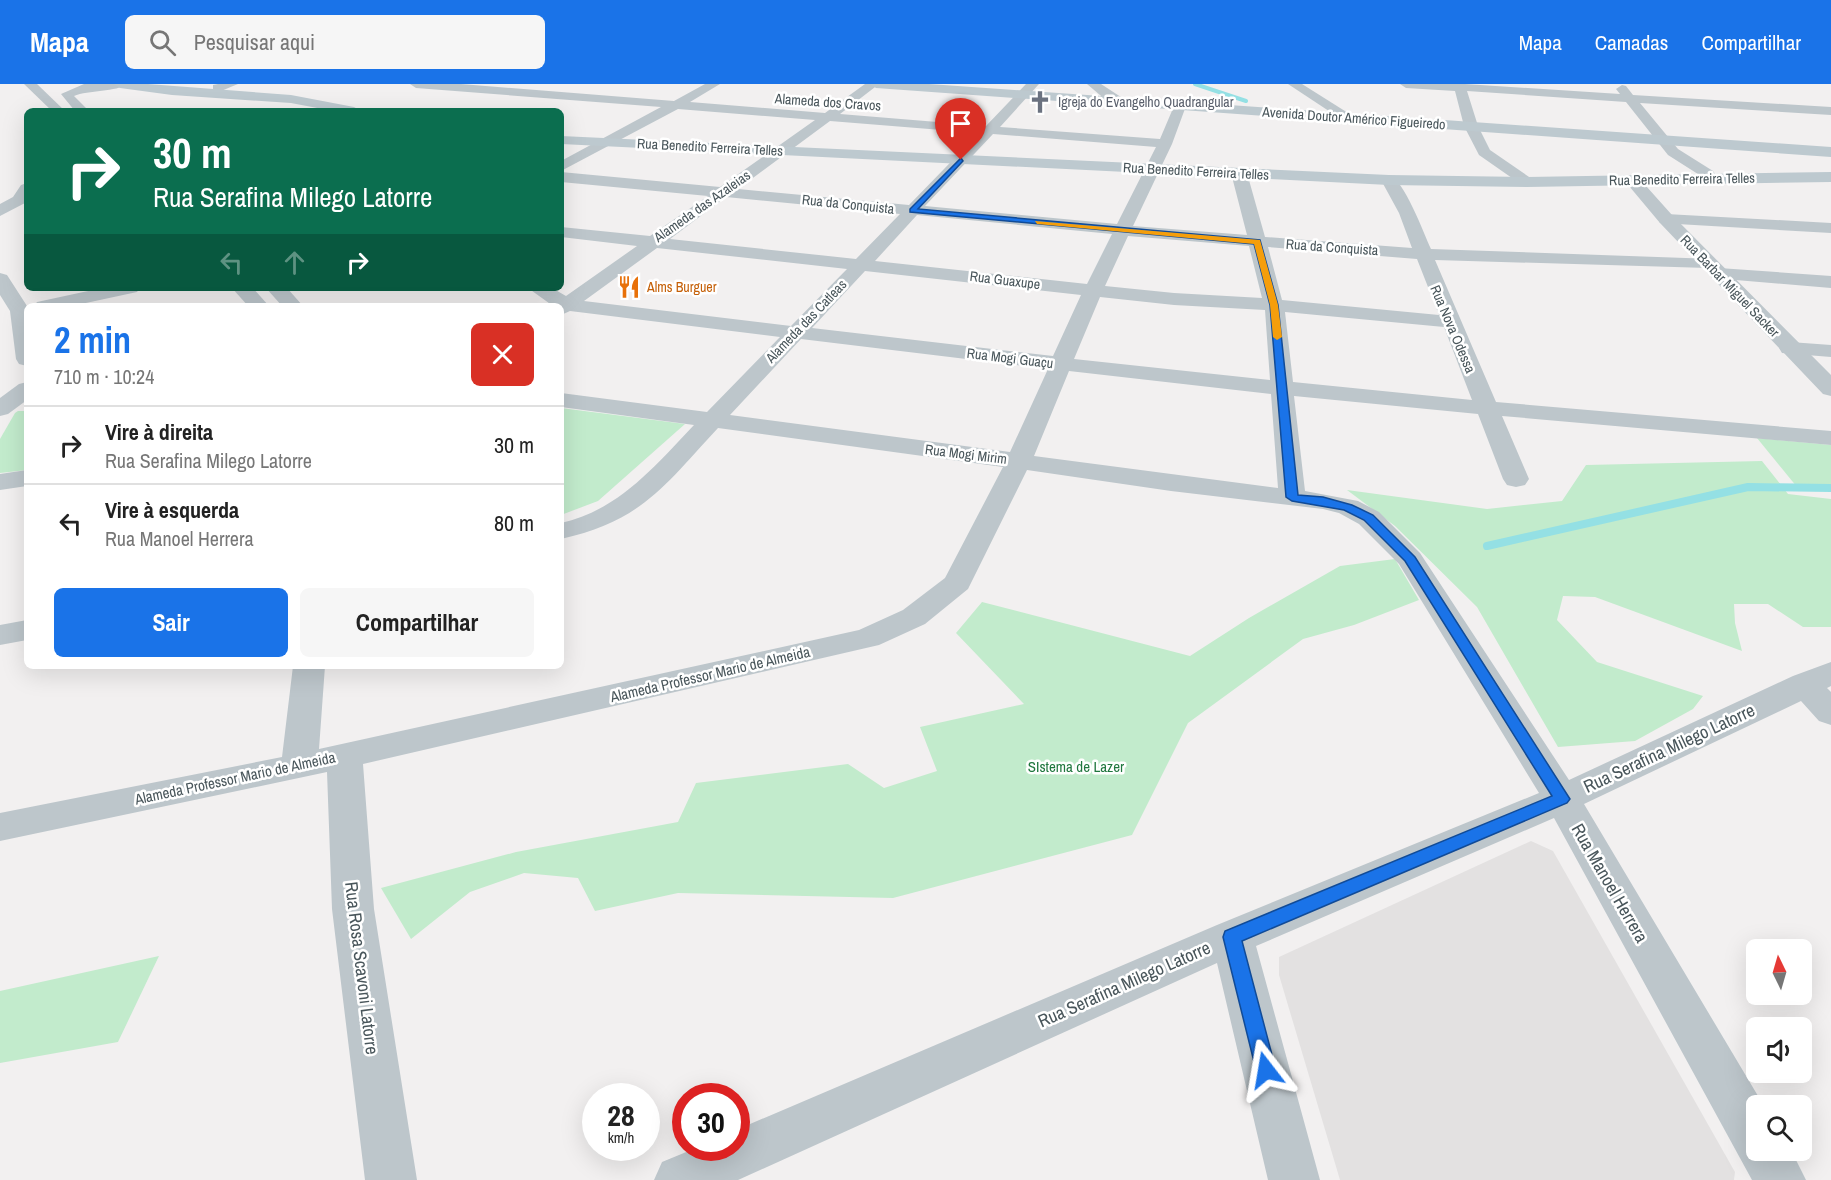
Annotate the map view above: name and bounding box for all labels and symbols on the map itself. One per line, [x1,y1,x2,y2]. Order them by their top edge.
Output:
street label: Alameda dos Cravos [773,89,882,115]
church icon: Igreja do Evangelho Quadrangular [1027,89,1053,115]
place label: Igreja do Evangelho Quadrangular [1058,93,1234,111]
pin [935,98,986,160]
street label: Avenida Doutor Américo Figueiredo [1261,103,1446,133]
street label: Rua Benedito Ferreira Telles [637,134,784,160]
street label: Rua Benedito Ferreira Telles [1123,158,1270,184]
street label: Alameda das Azaleias [649,166,754,247]
street label: Rua Benedito Ferreira Telles [1609,169,1755,189]
street label: Rua da Conquista [801,190,896,218]
street label: Rua Barbar Miguel Sacker [1677,231,1784,341]
street label: Rua da Conquista [1285,235,1379,259]
street label: Rua Guaxupe [969,267,1041,293]
restaurant icon: Alms Burguer [616,274,642,300]
street label: Alameda das Catleas [761,275,851,367]
place label: Alms Burguer [646,278,717,296]
street label: Rua Nova Odessa [1426,282,1480,376]
street label: Rua Mogi Guaçu [966,344,1054,372]
street label: Rua Mogi Mirim [924,440,1008,468]
street label: Alameda Professor Mario de Almeida [607,641,812,707]
street label: Rua Serafina Milego Latorre [1579,697,1759,799]
street label: Alameda Professor Mario de Almeida [132,746,337,810]
park label: SIstema de Lazer [1028,756,1124,777]
street label: Rua Manoel Herrera [1566,819,1654,947]
street label: Rua Rosa Scavoni Latorre [339,880,385,1056]
street label: Rua Serafina Milego Latorre [1034,935,1214,1033]
north arrow [1746,939,1812,1005]
position arrow [1234,1038,1298,1102]
speed limit sign: 30 [672,1083,750,1161]

